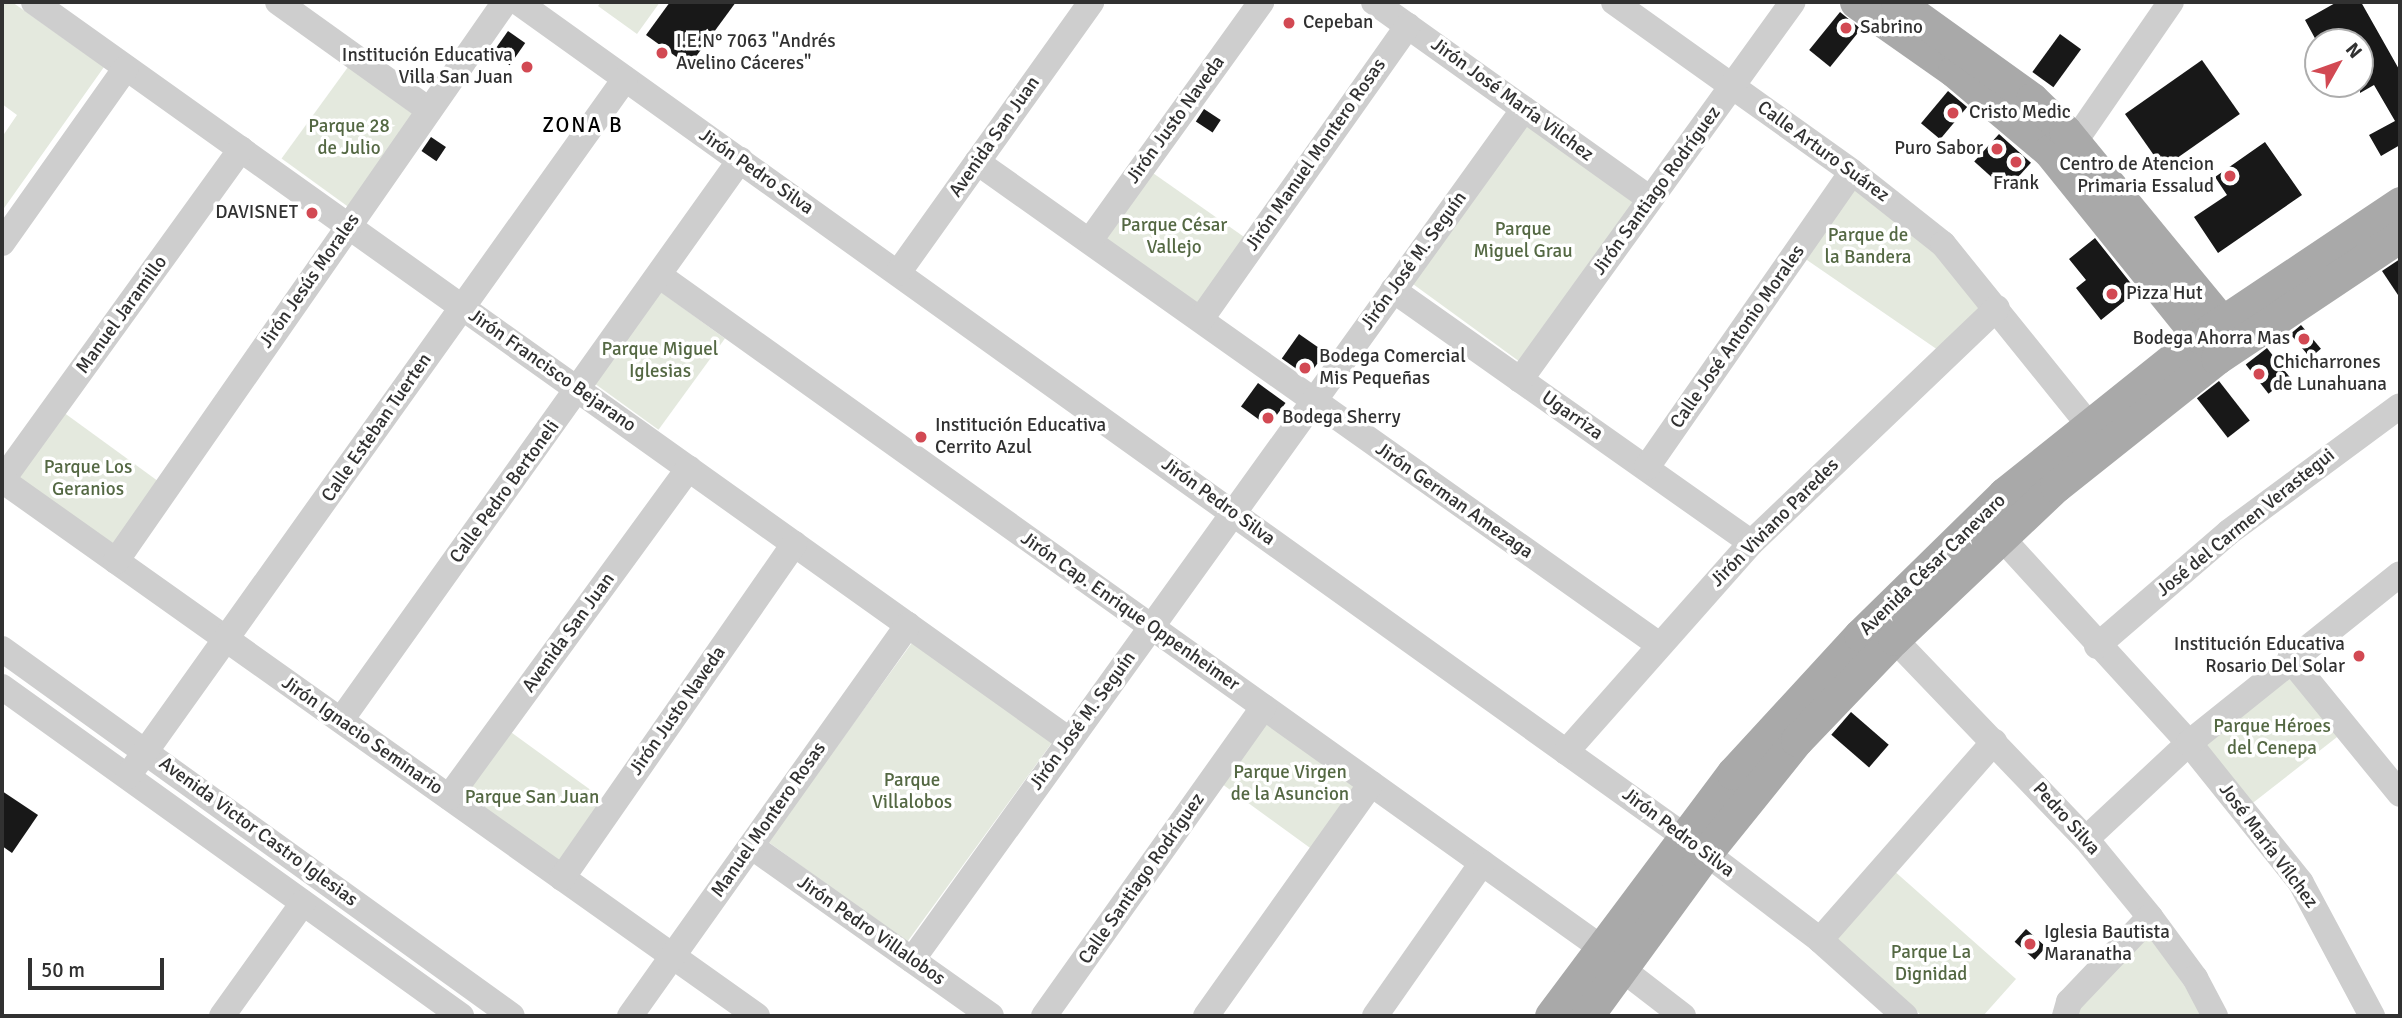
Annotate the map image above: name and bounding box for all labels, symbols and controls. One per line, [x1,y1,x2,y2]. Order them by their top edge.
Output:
place label: Cepeban [1303,12,1373,34]
marker: Cepeban [1281,15,1297,31]
place label: Sabrino [1860,17,1923,39]
marker: Sabrino [1838,20,1854,36]
north arrow [2304,28,2374,98]
place label: I.E.N° 7063 "Andrés Avelino Cáceres" [676,31,835,75]
street label: Jirón José María Vilchez [1426,33,1598,167]
text: N [2340,38,2367,64]
place label: Institución Educativa Villa San Juan [342,45,513,89]
marker: I.E.N° 7063 "Andrés Avelino Cáceres" [654,45,670,61]
street label: Jirón Justo Naveda [1122,52,1230,188]
street label: Jirón Manuel Montero Rosas [1241,55,1391,255]
marker: Institución Educativa Villa San Juan [519,59,535,75]
street label: Avenida San Juan [945,72,1045,202]
street label: Calle Arturo Suárez [1753,97,1893,207]
street label: Jirón Santiago Rodríguez [1588,102,1726,280]
place label: Cristo Medic [1969,102,2071,124]
marker: Cristo Medic [1943,103,1963,123]
district label: ZONA B [543,112,623,138]
park label: Parque 28 de Julio [308,116,390,160]
street label: Jirón Pedro Silva [694,124,818,220]
place label: Puro Sabor [1894,138,1983,160]
marker: Puro Sabor [1989,141,2005,157]
marker: Frank [2008,154,2024,170]
place label: Centro de Atencion Primaria Essalud [2060,154,2214,198]
marker: Centro de Atencion Primaria Essalud [2220,166,2240,186]
place label: Frank [1993,173,2039,195]
street label: Jirón José M. Seguín [1356,187,1472,335]
place label: DAVISNET [215,202,298,224]
marker: DAVISNET [304,205,320,221]
street label: Jirón Jesús Morales [255,209,365,353]
park label: Parque César Vallejo [1121,215,1227,259]
park label: Parque Miguel Grau [1473,219,1573,263]
park label: Parque de la Bandera [1825,225,1911,269]
street label: Calle José Antonio Morales [1666,241,1810,433]
street label: Manuel Jaramillo [72,252,172,378]
place label: Pizza Hut [2126,283,2203,305]
marker: Pizza Hut [2104,286,2120,302]
street label: Jirón Francisco Bejarano [464,305,640,437]
place label: Bodega Ahorra Mas [2132,328,2290,350]
marker: Bodega Ahorra Mas [2296,331,2312,347]
park label: Parque Miguel Iglesias [602,339,718,383]
place label: Bodega Comercial Mis Pequeñas [1319,346,1466,390]
street label: Calle Esteban Tuerten [317,349,437,507]
place label: Chicharrones de Lunahuana [2273,352,2387,396]
marker: Bodega Comercial Mis Pequeñas [1297,360,1313,376]
marker: Chicharrones de Lunahuana [2251,366,2267,382]
street label: Ugarriza [1537,387,1607,445]
place label: Bodega Sherry [1282,407,1401,429]
marker: Bodega Sherry [1260,410,1276,426]
place label: Institución Educativa Cerrito Azul [935,415,1106,459]
street label: Calle Pedro Bertoneli [445,416,565,568]
marker: Institución Educativa Cerrito Azul [913,429,929,445]
street label: Jirón German Amezaga [1371,438,1537,564]
street label: José del Carmen Verastegui [2152,444,2340,602]
street label: Jirón Pedro Silva [1157,453,1279,551]
street label: Jirón Viviano Paredes [1706,454,1844,592]
park label: Parque Los Geranios [44,457,132,501]
street label: Avenida César Canevaro [1855,489,2011,641]
street label: Jirón Cap. Enrique Oppenheimer [1016,528,1244,696]
street label: Avenida San Juan [518,569,620,697]
place label: Institución Educativa Rosario Del Solar [2174,634,2345,678]
street label: Jirón Justo Naveda [625,642,731,780]
street label: Jirón José M. Seguín [1025,647,1141,795]
marker: Institución Educativa Rosario Del Solar [2351,648,2367,664]
street label: Jirón Ignacio Seminario [277,672,447,800]
park label: Parque Héroes del Cenepa [2213,716,2331,760]
street label: Manuel Montero Rosas [707,738,831,902]
street label: Avenida Victor Castro Iglesias [154,752,362,912]
park label: Parque Virgen de la Asuncion [1231,762,1349,806]
park label: Parque Villalobos [872,770,952,814]
street label: Pedro Silva [2027,778,2105,860]
street label: José María Vílchez [2214,779,2322,913]
street label: Jirón Pedro Silva [1617,783,1739,883]
park label: Parque San Juan [465,787,599,809]
street label: Calle Santiago Rodríguez [1074,789,1210,969]
street label: Jirón Pedro Villalobos [793,871,949,991]
place label: Iglesia Bautista Maranatha [2044,922,2170,966]
marker: Iglesia Bautista Maranatha [2022,936,2038,952]
park label: Parque La Dignidad [1891,942,1971,986]
scale bar [32,944,168,988]
text: 50 m [41,957,85,983]

